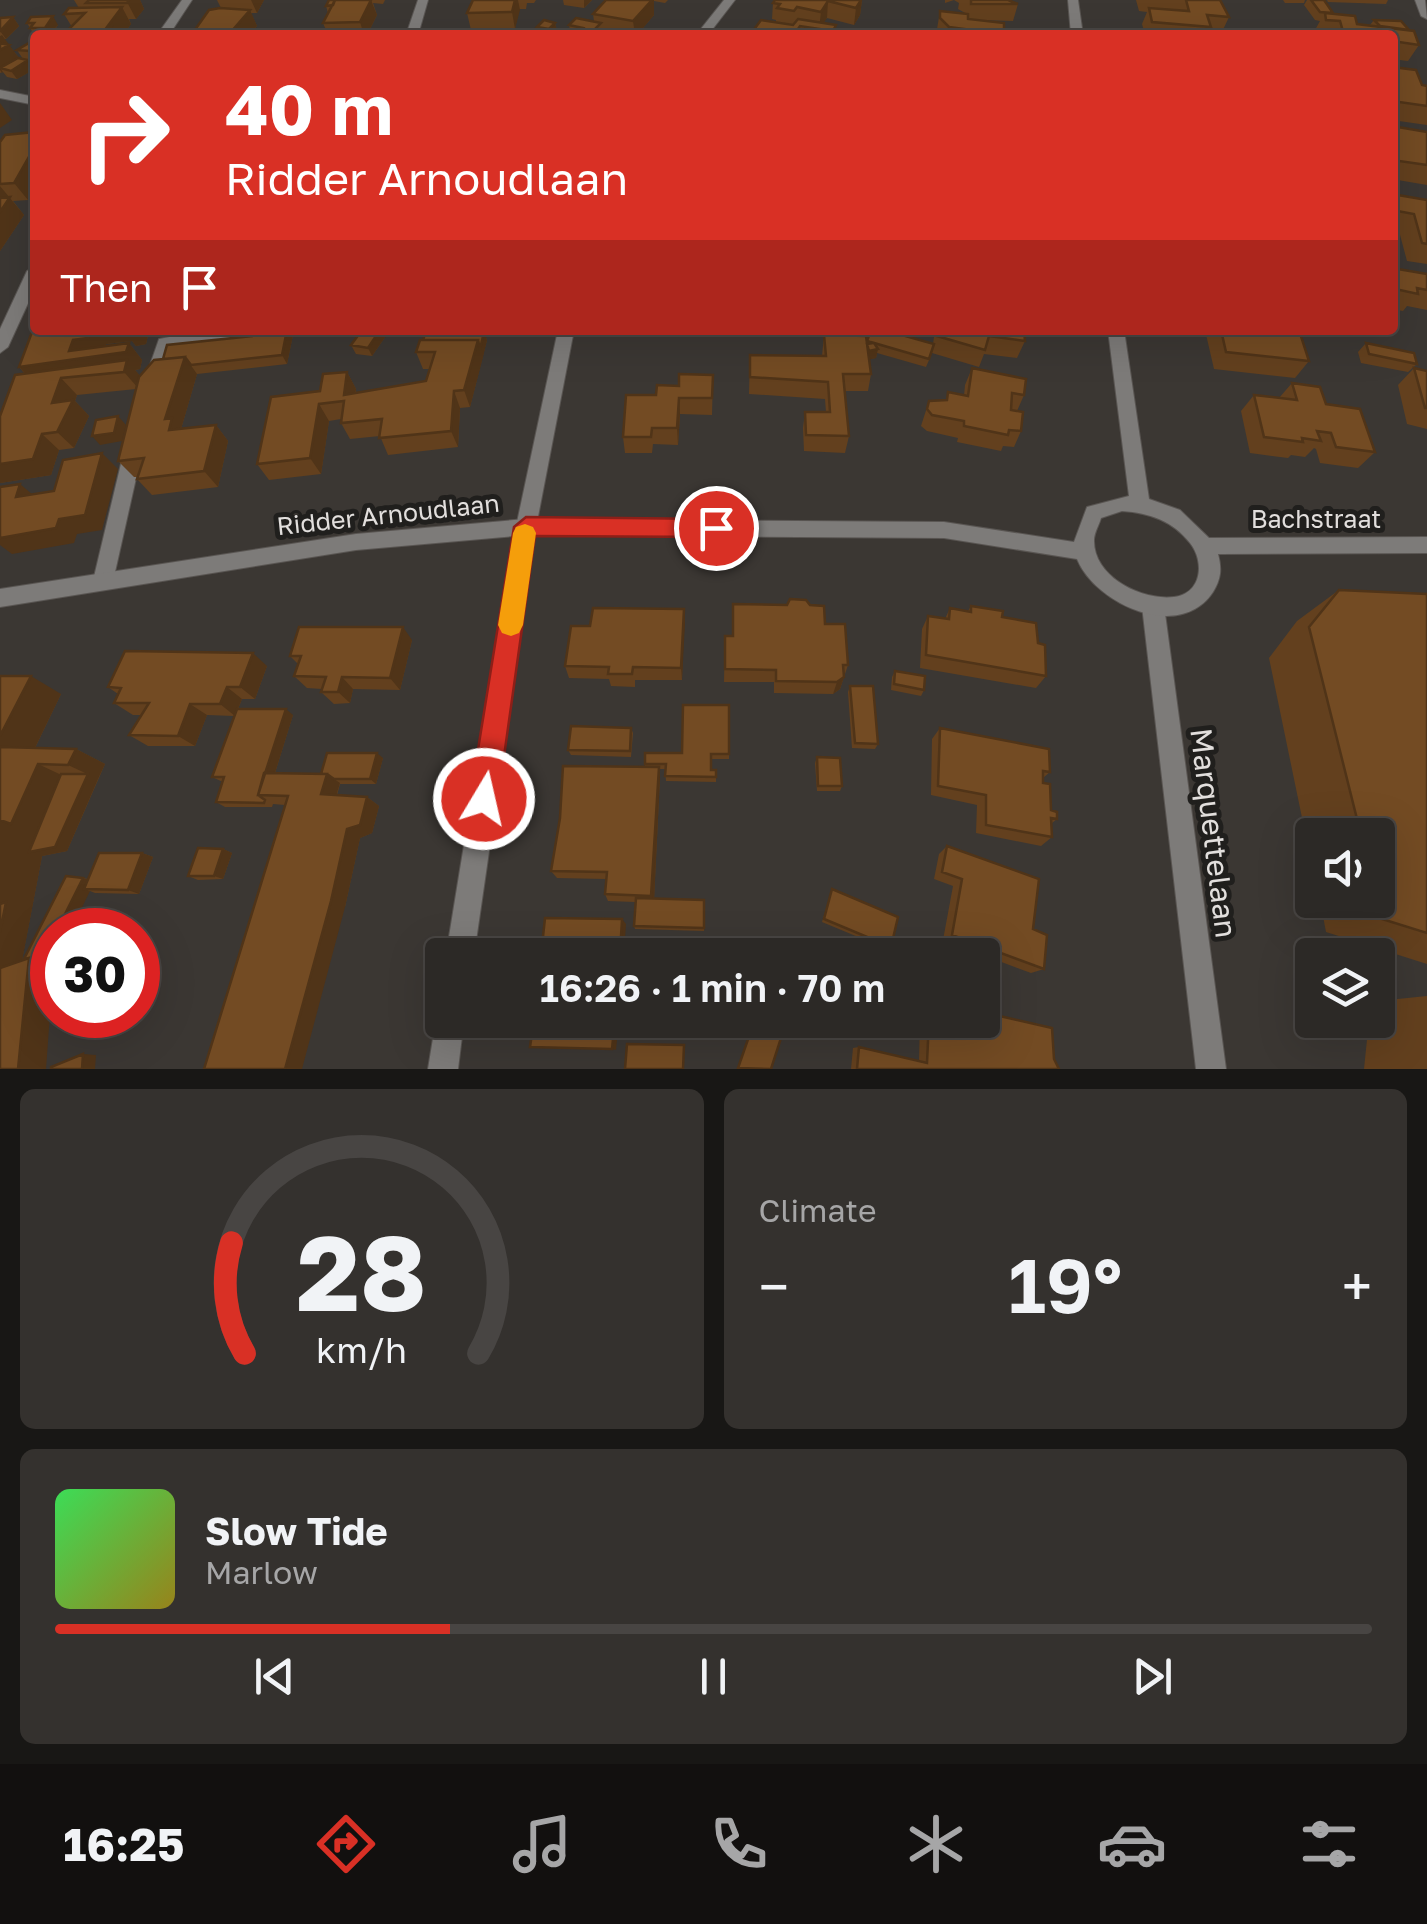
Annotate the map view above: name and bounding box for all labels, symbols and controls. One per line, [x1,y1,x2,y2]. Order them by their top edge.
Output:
text: 40 m [225,66,393,150]
icon: right [60,70,190,200]
text: Ridder Arnoudlaan [225,151,628,205]
icon: arrive [172,260,227,315]
text: Then [60,265,152,310]
pin [674,486,759,571]
street label: Ridder Arnoudlaan [275,487,501,541]
icon: arrive [689,501,744,556]
street label: Bachstraat [1251,503,1381,534]
street label: Marquettelaan [1183,726,1245,940]
position arrow [432,747,536,851]
map controls [1295,818,1395,1038]
button: sound [1295,818,1395,918]
speed limit sign: 30 [30,908,160,1038]
button: layers [1295,938,1395,1038]
text: 16:26 · 1 min · 70 m [540,965,885,1010]
text: Climate [759,1191,877,1229]
text: 28 [297,1209,427,1334]
text: 19° [1008,1239,1122,1330]
text: − [759,1253,789,1319]
text: + [1342,1253,1372,1319]
text: km/h [316,1328,407,1371]
text: Slow Tide [205,1508,388,1553]
text: Marlow [205,1553,318,1591]
icon: previous [247,1649,302,1704]
icon: pause [686,1649,741,1704]
icon: next [1125,1649,1180,1704]
icon: directions [311,1809,381,1879]
icon: music [507,1809,577,1879]
icon: phone [704,1809,774,1879]
icon: climate [901,1809,971,1879]
icon: car [1097,1809,1167,1879]
icon: filters [1294,1809,1364,1879]
text: 16:25 [63,1817,184,1871]

